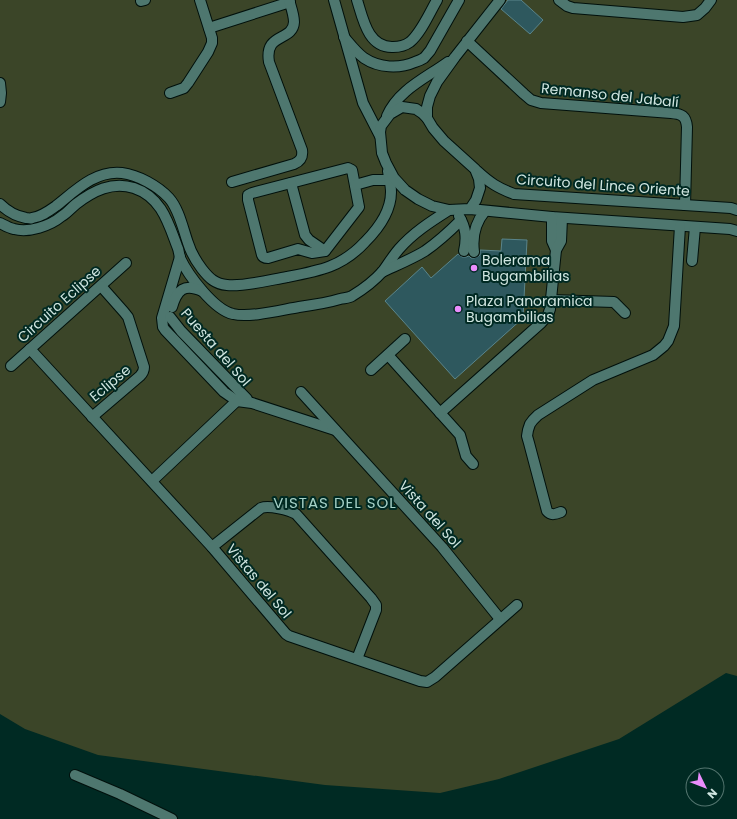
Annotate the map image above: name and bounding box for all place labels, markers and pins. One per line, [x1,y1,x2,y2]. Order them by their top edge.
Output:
place label: Bolerama Bugambilias [482,250,569,286]
marker: Bolerama Bugambilias [469,263,479,273]
place label: Plaza Panoramica Bugambilias [466,291,593,327]
marker: Plaza Panoramica Bugambilias [453,304,463,314]

